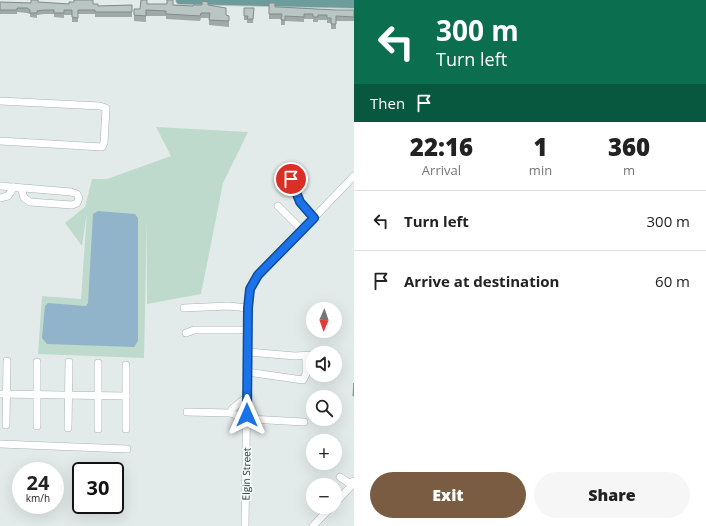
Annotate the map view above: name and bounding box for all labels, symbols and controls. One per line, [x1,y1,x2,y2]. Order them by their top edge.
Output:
text: 300 m [436,11,519,49]
icon: left [370,16,422,68]
text: Turn left [436,47,507,71]
icon: arrive [413,92,435,114]
text: Then [370,93,405,113]
text: 22:16 [410,130,473,163]
text: 1 [533,130,548,163]
text: 360 [608,130,650,163]
text: Arrival [422,161,461,179]
text: min [529,161,552,179]
text: m [623,161,635,179]
pin [274,162,308,196]
icon: arrive [280,168,302,190]
icon: left [370,210,392,232]
text: Turn left [404,211,469,231]
text: 300 m [646,211,690,231]
icon: arrive [370,270,392,292]
text: Arrive at destination [404,271,559,291]
text: 60 m [655,271,690,291]
north arrow [306,302,342,338]
map controls [306,302,342,514]
button: sound [306,346,342,382]
button: search [306,390,342,426]
position arrow [226,394,268,436]
button: + [306,434,342,470]
street label: Elgin Street [239,447,253,500]
speed limit sign: 30 [72,462,124,514]
text: 24 [27,469,49,496]
button: Exit [370,472,526,518]
button: Share [534,472,690,518]
button: − [306,478,342,514]
text: km/h [26,491,50,505]

